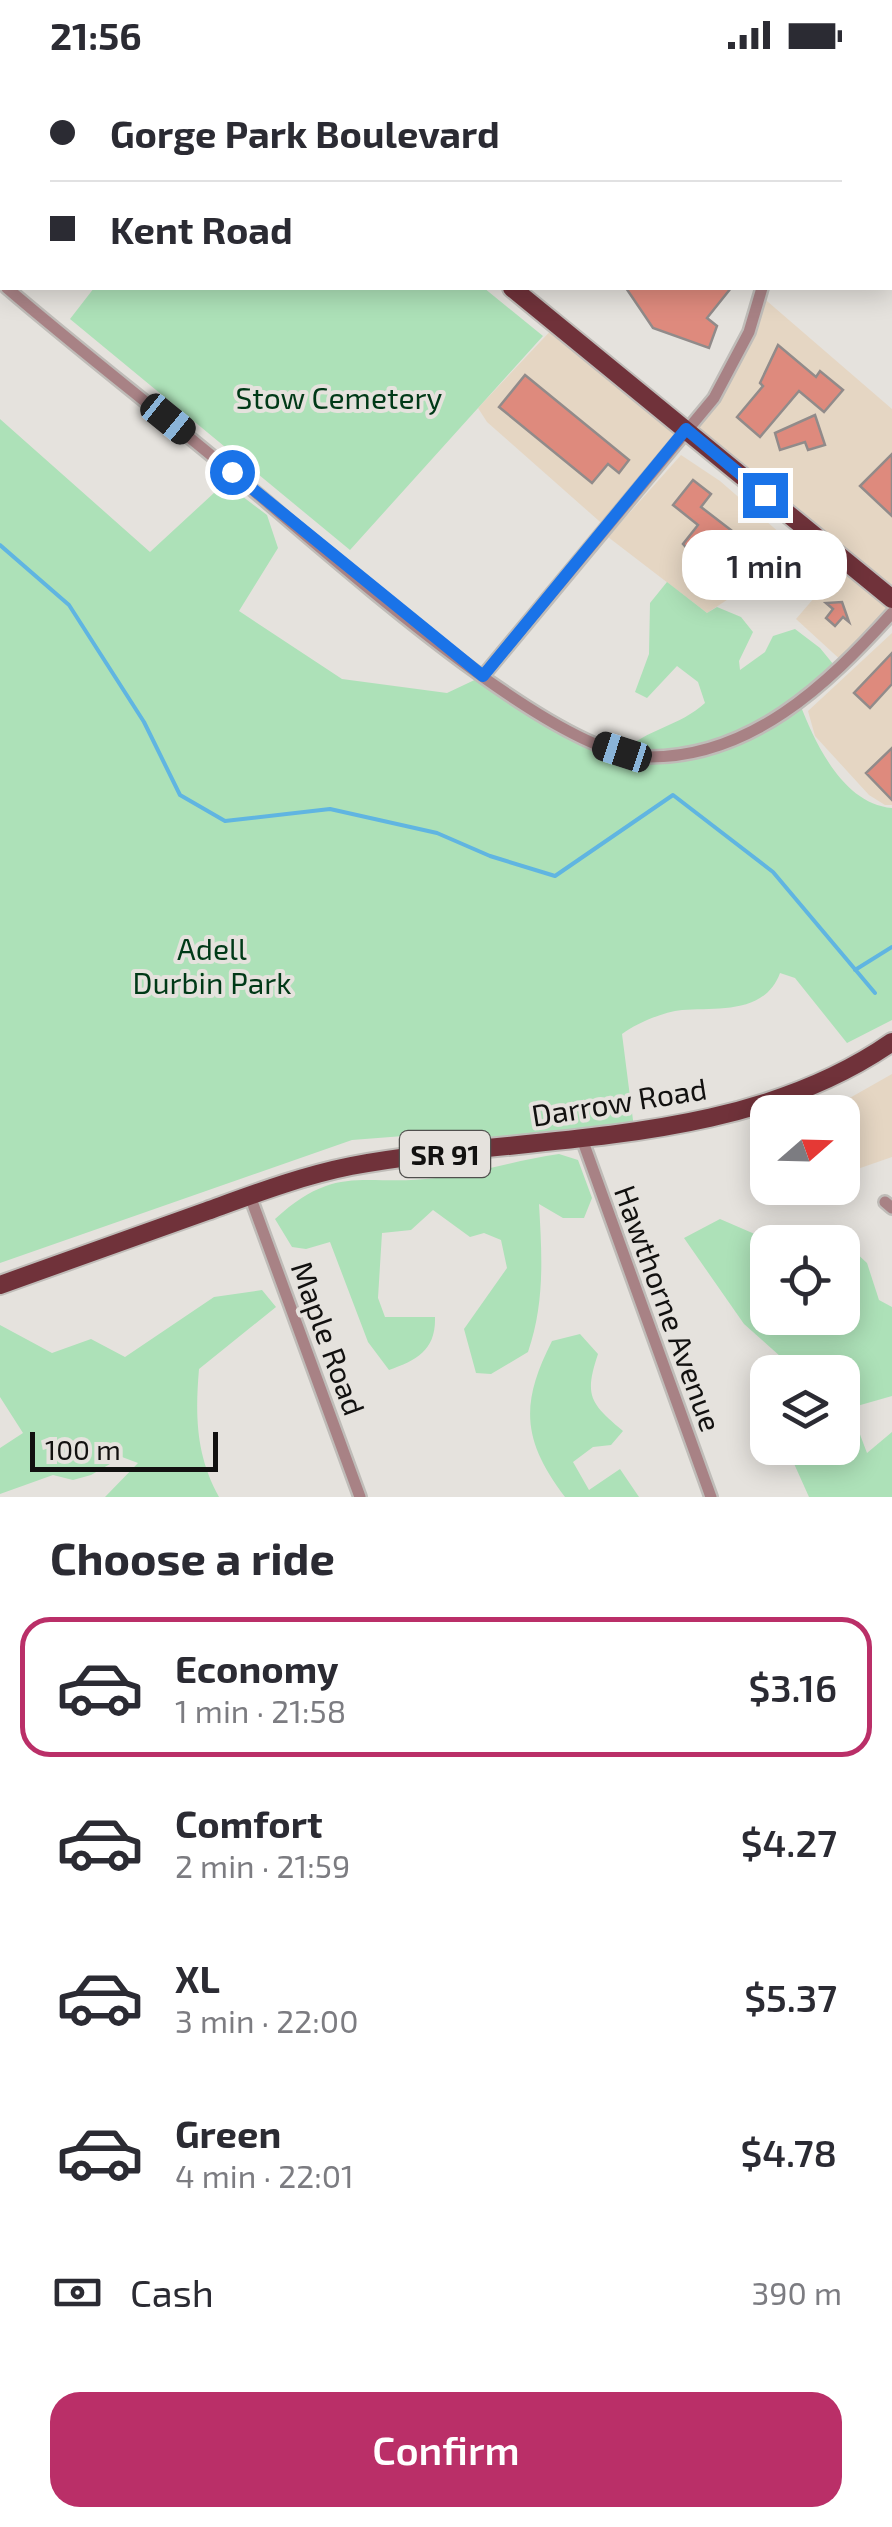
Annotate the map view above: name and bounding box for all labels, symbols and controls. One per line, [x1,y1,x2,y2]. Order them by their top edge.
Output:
text: 21:56 [50,12,142,58]
text: Gorge Park Boulevard [110,110,500,156]
text: Kent Road [110,206,293,252]
park label: Stow Cemetery [236,379,443,415]
car [135,388,201,450]
route start [210,450,255,495]
route end [743,473,788,518]
callout: 1 min [682,530,848,600]
text: 1 min [727,546,802,584]
car [589,728,655,776]
park label: Adell Durbin Park [132,930,292,1000]
street label: Darrow Road [529,1069,709,1133]
north arrow [750,1095,860,1205]
map controls [750,1095,860,1465]
road number: SR 91 [400,1131,490,1177]
street label: Hawthorne Avenue [608,1180,730,1436]
button: locate [750,1225,860,1335]
street label: Maple Road [285,1256,373,1420]
button: layers [750,1355,860,1465]
scale bar [30,1427,218,1472]
text: 100 m [45,1432,121,1466]
text: Choose a ride [50,1530,335,1584]
icon: car [55,1642,145,1732]
text: Economy [175,1645,339,1691]
text: $3.16 [748,1664,837,1710]
text: 1 min · 21:58 [175,1691,346,1729]
icon: car [55,1797,145,1887]
text: Comfort [175,1800,323,1846]
text: $4.27 [741,1819,837,1865]
text: 2 min · 21:59 [175,1846,350,1884]
icon: car [55,1952,145,2042]
text: XL [175,1955,220,2001]
text: $5.37 [744,1974,837,2020]
text: 3 min · 22:00 [175,2001,358,2039]
icon: car [55,2107,145,2197]
text: Green [175,2110,281,2156]
text: $4.78 [740,2129,837,2175]
text: 4 min · 22:01 [175,2156,354,2194]
icon: cash [50,2265,105,2320]
text: Cash [130,2269,214,2315]
text: 390 m [751,2273,842,2311]
button: Confirm [50,2392,842,2507]

